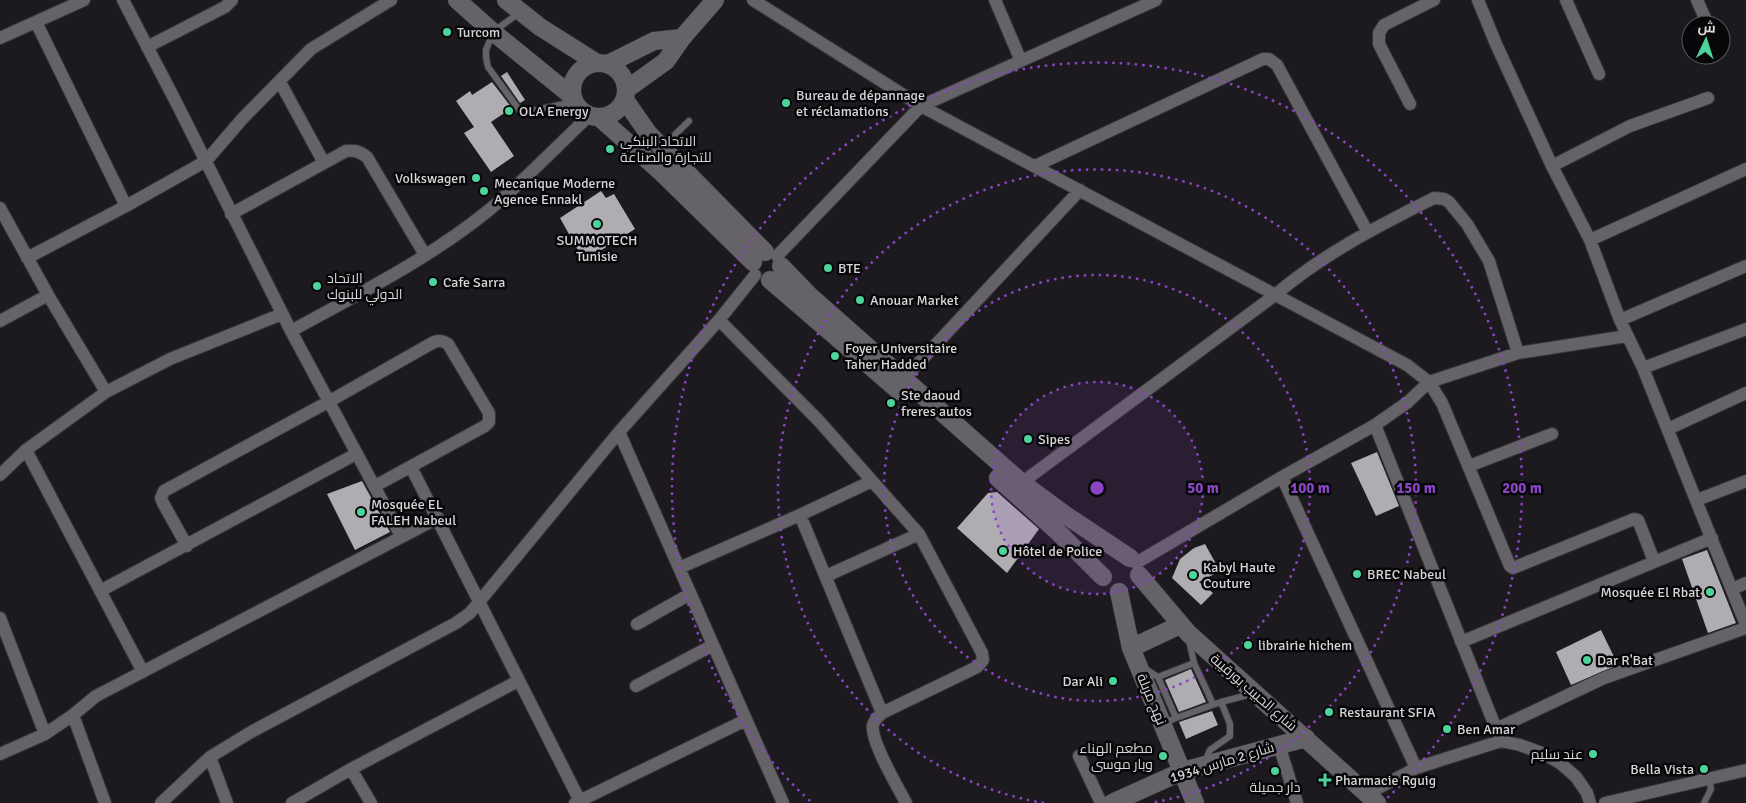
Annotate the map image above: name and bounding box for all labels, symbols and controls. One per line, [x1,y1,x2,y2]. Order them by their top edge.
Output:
north arrow [1681,15,1731,65]
text: ش [1697,18,1716,37]
place label: Turcom [457,24,500,41]
marker: Turcom [441,26,453,38]
place label: Bureau de dépannage et réclamations [796,87,925,120]
marker: Bureau de dépannage et réclamations [780,97,792,109]
place label: OLA Energy [519,103,589,120]
marker: OLA Energy [503,105,515,117]
place label: الاتحاد البنكي للتجارة والصناعة [620,133,712,166]
marker: الاتحاد البنكي للتجارة والصناعة [604,143,616,155]
place label: Volkswagen [395,170,466,187]
marker: Volkswagen [470,172,482,184]
place label: Mecanique Moderne Agence Ennakl [494,175,615,208]
marker: Mecanique Moderne Agence Ennakl [478,185,490,197]
marker: SUMMOTECH Tunisie [591,218,603,230]
place label: SUMMOTECH Tunisie [556,232,638,265]
place label: BTE [838,260,861,277]
marker: BTE [822,262,834,274]
place label: الاتحاد الدولي للبنوك [327,270,403,306]
place label: Cafe Sarra [443,274,505,291]
marker: Cafe Sarra [427,276,439,288]
marker: الاتحاد الدولي للبنوك [311,280,323,292]
place label: Anouar Market [870,292,959,309]
marker: Anouar Market [854,294,866,306]
place label: Foyer Universitaire Taher Hadded [845,340,957,373]
marker: Foyer Universitaire Taher Hadded [829,350,841,362]
place label: Ste daoud freres autos [901,387,972,420]
marker: Ste daoud freres autos [885,397,897,409]
place label: Sipes [1038,431,1070,448]
marker: Sipes [1022,433,1034,445]
centre of rings [1088,479,1106,497]
text: 50 m [1187,479,1219,497]
text: 100 m [1290,479,1330,497]
text: 150 m [1396,479,1436,497]
text: 200 m [1502,479,1542,497]
place label: Mosquée EL FALEH Nabeul [371,496,456,529]
marker: Mosquée EL FALEH Nabeul [355,506,367,518]
place label: Hôtel de Police [1013,543,1102,560]
marker: Hôtel de Police [997,545,1009,557]
place label: Kabyl Haute Couture [1203,559,1276,592]
place label: BREC Nabeul [1367,566,1446,583]
marker: BREC Nabeul [1351,568,1363,580]
marker: Kabyl Haute Couture [1187,569,1199,581]
place label: Mosquée El Rbat [1600,584,1700,601]
marker: Mosquée El Rbat [1704,586,1716,598]
place label: librairie hichem [1258,637,1352,654]
marker: librairie hichem [1242,639,1254,651]
street label: شارع الحبيب بورقيبة [1207,650,1301,735]
place label: Dar R'Bat [1597,652,1653,669]
marker: Dar R'Bat [1581,654,1593,666]
street label: نهج مربلة [1133,671,1170,727]
place label: Dar Ali [1062,673,1103,690]
marker: Dar Ali [1107,675,1119,687]
place label: Restaurant SFIA [1339,704,1436,721]
marker: Restaurant SFIA [1323,706,1335,718]
place label: Ben Amar [1457,721,1516,738]
marker: Ben Amar [1441,723,1453,735]
street label: شارع 2 مارس 1934 [1168,739,1276,786]
place label: مطعم الهناء وبار موسى [1080,740,1153,773]
place label: عند سليم [1531,746,1583,764]
marker: عند سليم [1587,748,1599,760]
marker: مطعم الهناء وبار موسى [1157,750,1169,762]
place label: Bella Vista [1630,761,1694,778]
marker: Bella Vista [1698,763,1710,775]
marker: دار جميلة [1269,765,1281,777]
place label: Pharmacie Rguig [1335,772,1436,789]
marker: Pharmacie Rguig [1319,774,1331,786]
place label: دار جميلة [1249,779,1301,796]

